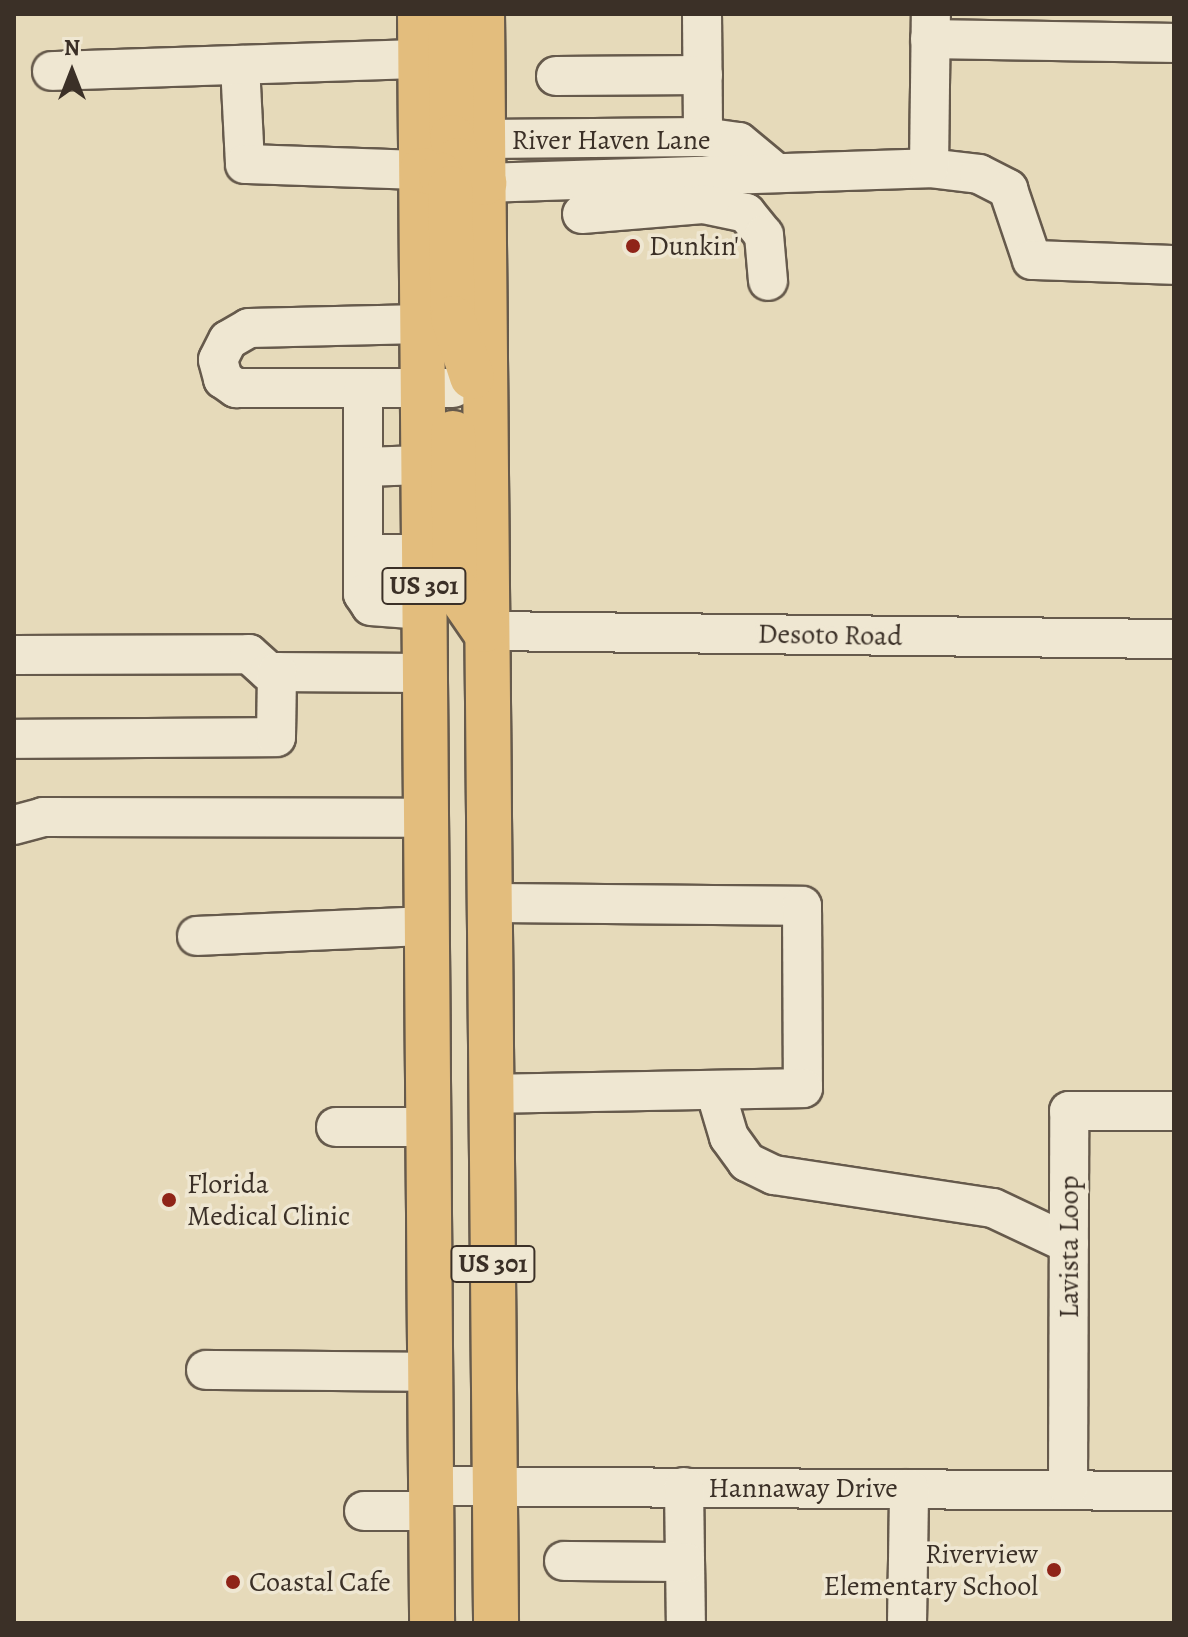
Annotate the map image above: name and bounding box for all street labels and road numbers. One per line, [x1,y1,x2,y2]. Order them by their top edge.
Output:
street label: River Haven Lane [511,123,711,157]
road number: US 301 [380,564,468,608]
street label: Desoto Road [757,617,903,653]
street label: Lavista Loop [1052,1175,1086,1319]
road number: US 301 [449,1242,537,1286]
street label: Hannaway Drive [708,1471,898,1505]

